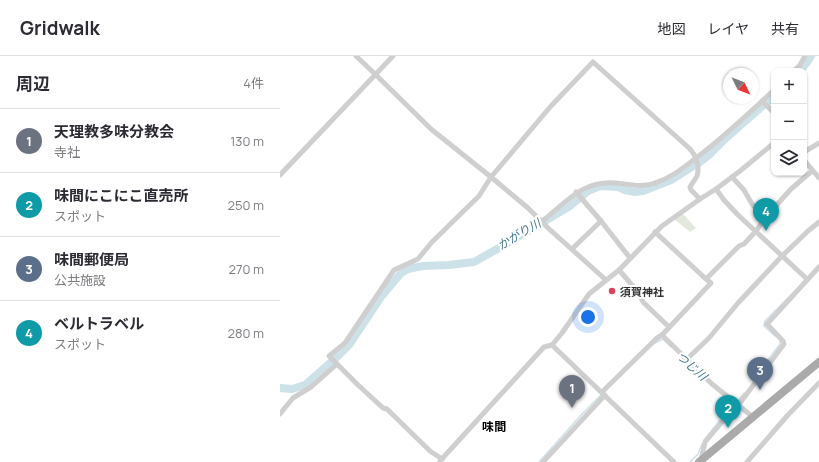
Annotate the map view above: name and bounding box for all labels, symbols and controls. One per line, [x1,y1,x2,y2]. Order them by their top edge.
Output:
text: Gridwalk [20,15,100,41]
text: 地図 [657,19,685,38]
text: レイヤ [707,19,749,38]
text: 共有 [771,19,799,38]
north arrow [723,68,759,104]
map controls [771,68,807,176]
button: + [771,68,807,104]
text: 周辺 [16,72,50,95]
text: 4件 [243,74,264,92]
button: − [771,104,807,140]
text: 天理教多味分教会 [54,121,174,142]
text: 1 [26,132,32,150]
text: 130 m [230,132,264,150]
button: layers [771,140,807,176]
text: 寺社 [54,143,80,161]
text: 味間にこにこ直売所 [54,185,188,206]
text: 2 [25,196,33,214]
text: 250 m [228,196,264,214]
pin: 4 [753,198,779,231]
text: スポット [54,207,106,225]
water label: かがり川 [494,213,546,254]
text: 味間郵便局 [54,249,129,270]
text: 3 [25,260,33,278]
text: 270 m [229,260,264,278]
text: 公共施設 [54,271,106,289]
place label: 須賀神社 [620,284,664,299]
marker: 須賀神社 [607,286,617,296]
your location [578,307,598,327]
text: ベルトラベル [54,313,144,334]
text: 4 [25,324,33,342]
text: 280 m [227,324,264,342]
text: スポット [54,335,106,353]
water label: つじ川 [673,348,713,386]
pin: 3 [747,357,773,390]
pin: 1 [559,375,585,408]
pin: 2 [715,395,741,428]
district label: 味間 [482,418,506,435]

